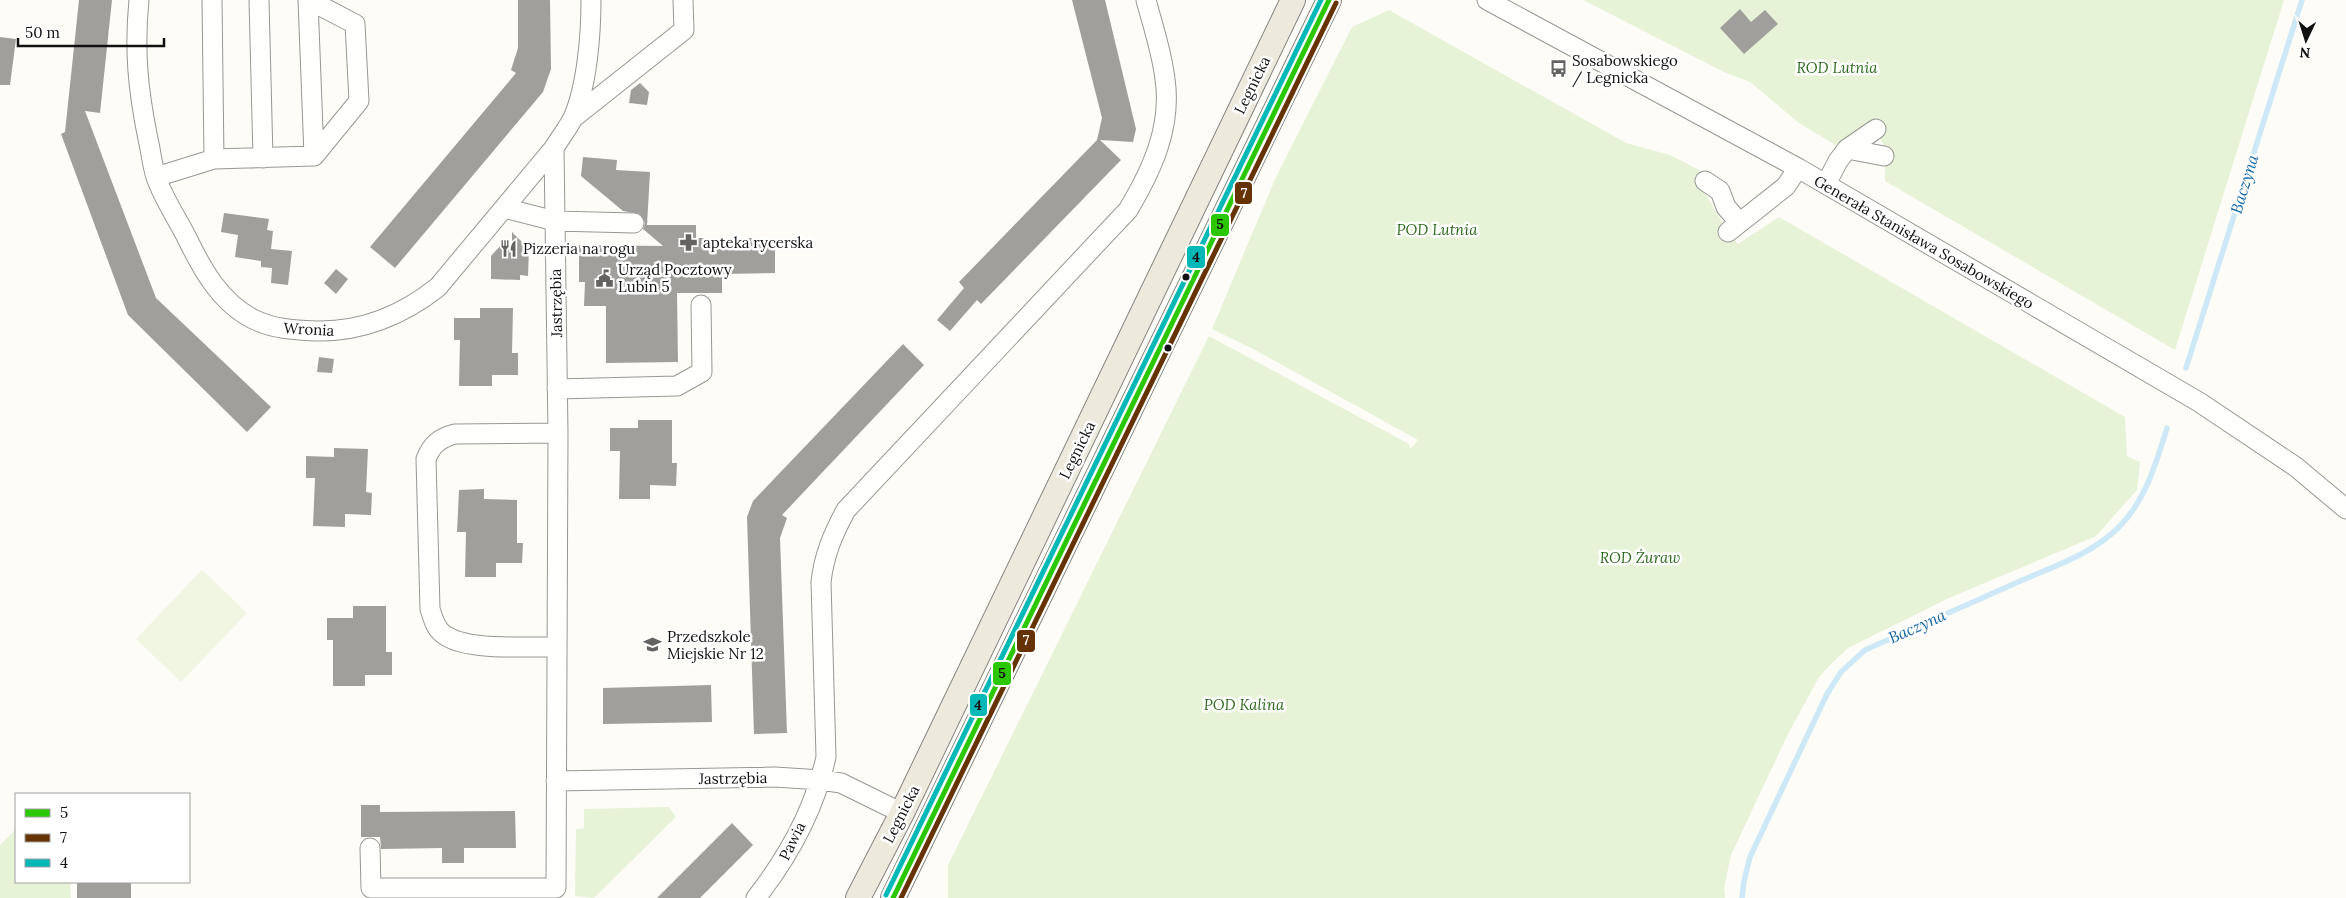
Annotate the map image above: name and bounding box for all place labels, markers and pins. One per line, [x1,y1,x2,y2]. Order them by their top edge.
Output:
place label: Sosabowskiego / Legnicka [1572,51,1678,88]
bus stop icon: Sosabowskiego / Legnicka [1548,59,1568,79]
pharmacy icon: apteka rycerska [679,232,699,252]
place label: apteka rycerska [703,233,813,252]
restaurant icon: Pizzeria na rogu [499,238,519,258]
place label: Pizzeria na rogu [523,239,635,258]
place label: Urząd Pocztowy Lubin 5 [618,260,732,296]
public building icon: Urząd Pocztowy Lubin 5 [594,268,614,288]
unlabelled marker [1181,272,1191,282]
unlabelled marker [1163,343,1173,353]
place label: Przedszkole Miejskie Nr 12 [667,627,764,663]
school or university icon: Przedszkole Miejskie Nr 12 [643,635,663,655]

